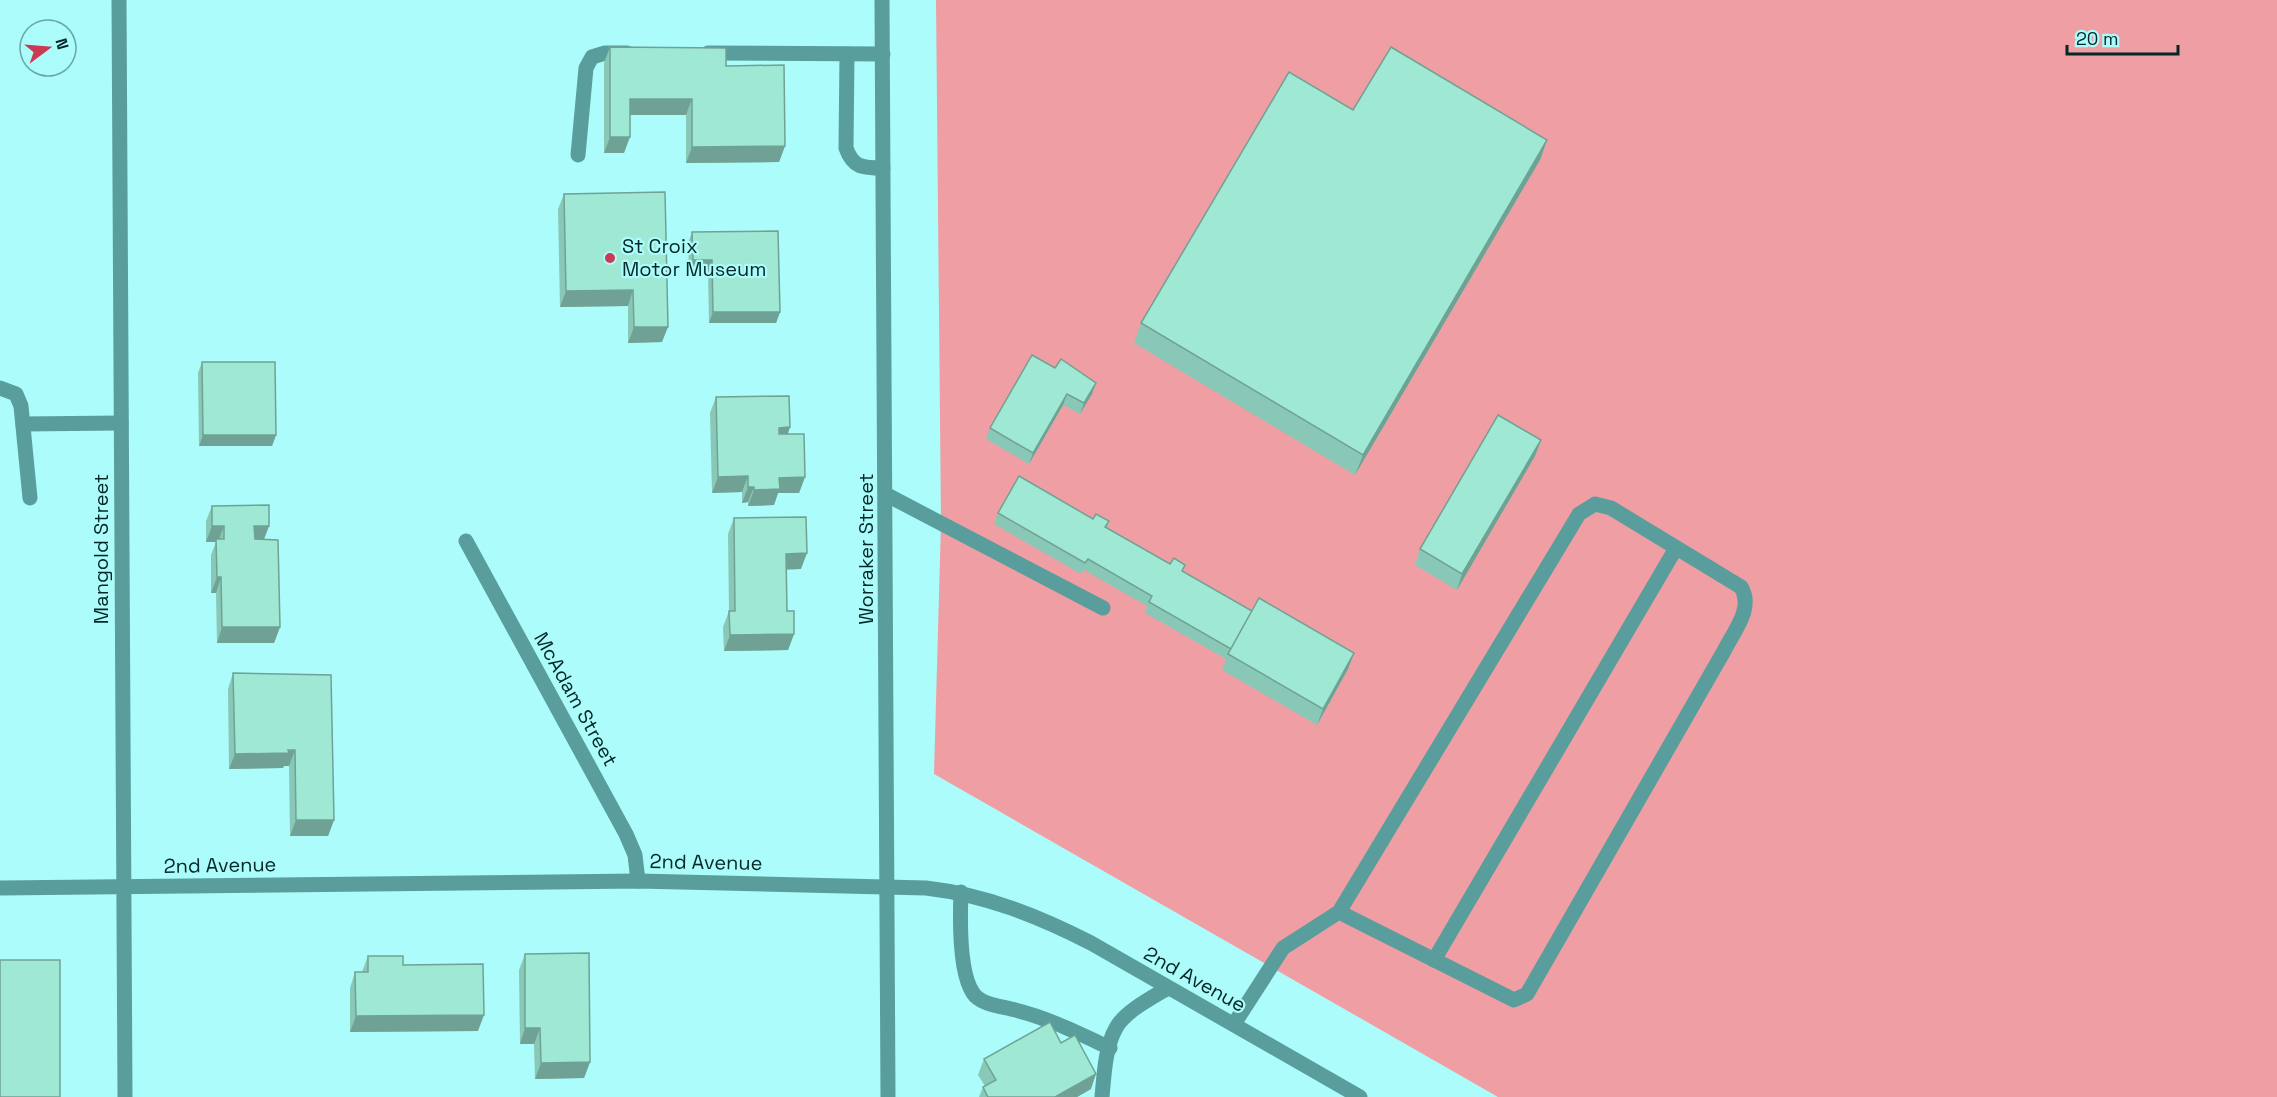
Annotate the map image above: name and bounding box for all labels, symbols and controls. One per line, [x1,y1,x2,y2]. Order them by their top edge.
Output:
north arrow [18,18,78,78]
scale bar [2067,18,2178,56]
text: 20 m [2076,27,2119,50]
text: N [50,36,74,52]
place label: St Croix Motor Museum [622,233,767,282]
marker: St Croix Motor Museum [603,251,617,265]
street label: Worraker Street [853,473,879,625]
street label: Mangold Street [88,474,114,624]
street label: McAdam Street [528,627,624,771]
street label: 2nd Avenue [649,848,763,876]
street label: 2nd Avenue [163,851,277,879]
street label: 2nd Avenue [1139,940,1251,1018]

